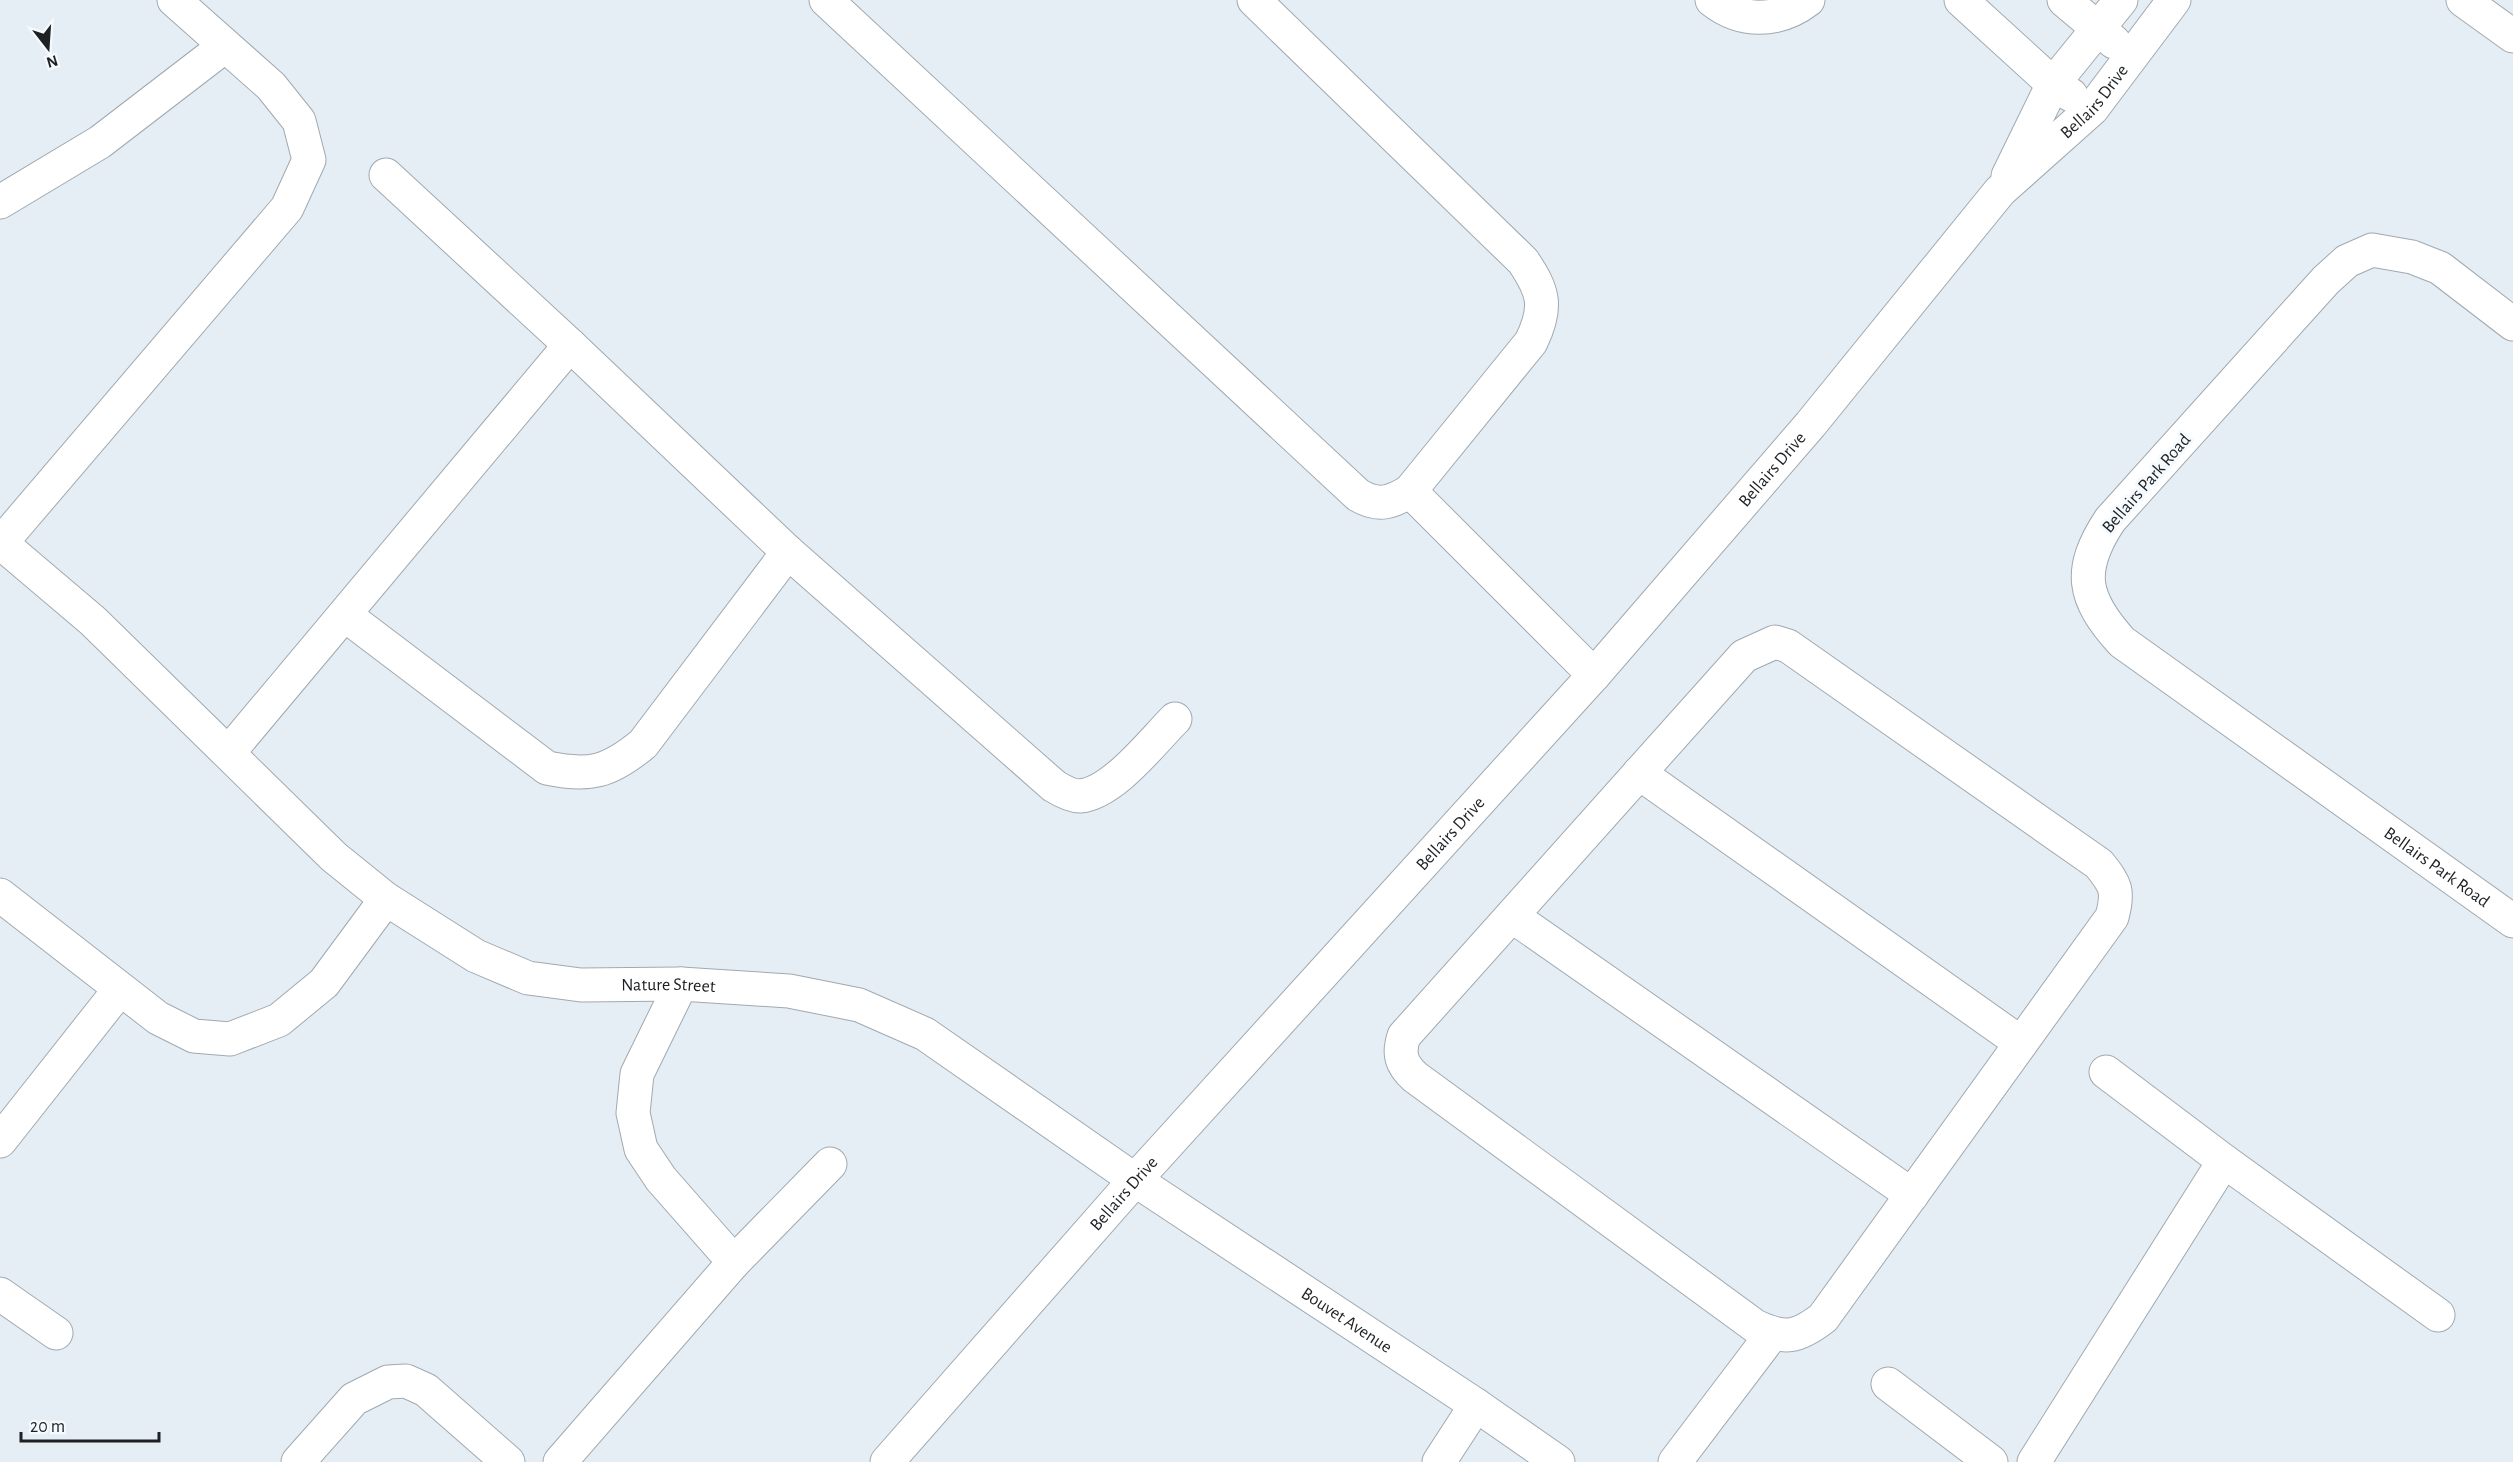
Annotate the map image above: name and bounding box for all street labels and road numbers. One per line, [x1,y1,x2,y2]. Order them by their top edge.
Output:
street label: Bellairs Drive [2057,62,2132,143]
street label: Bellairs Drive [1736,429,1810,511]
street label: Bellairs Park Road [2099,431,2194,537]
street label: Bellairs Drive [1413,794,1489,874]
street label: Bellairs Park Road [2380,824,2492,911]
street label: Nature Street [621,976,716,996]
street label: Bellairs Drive [1087,1153,1162,1234]
street label: Bouvet Avenue [1298,1284,1395,1357]

